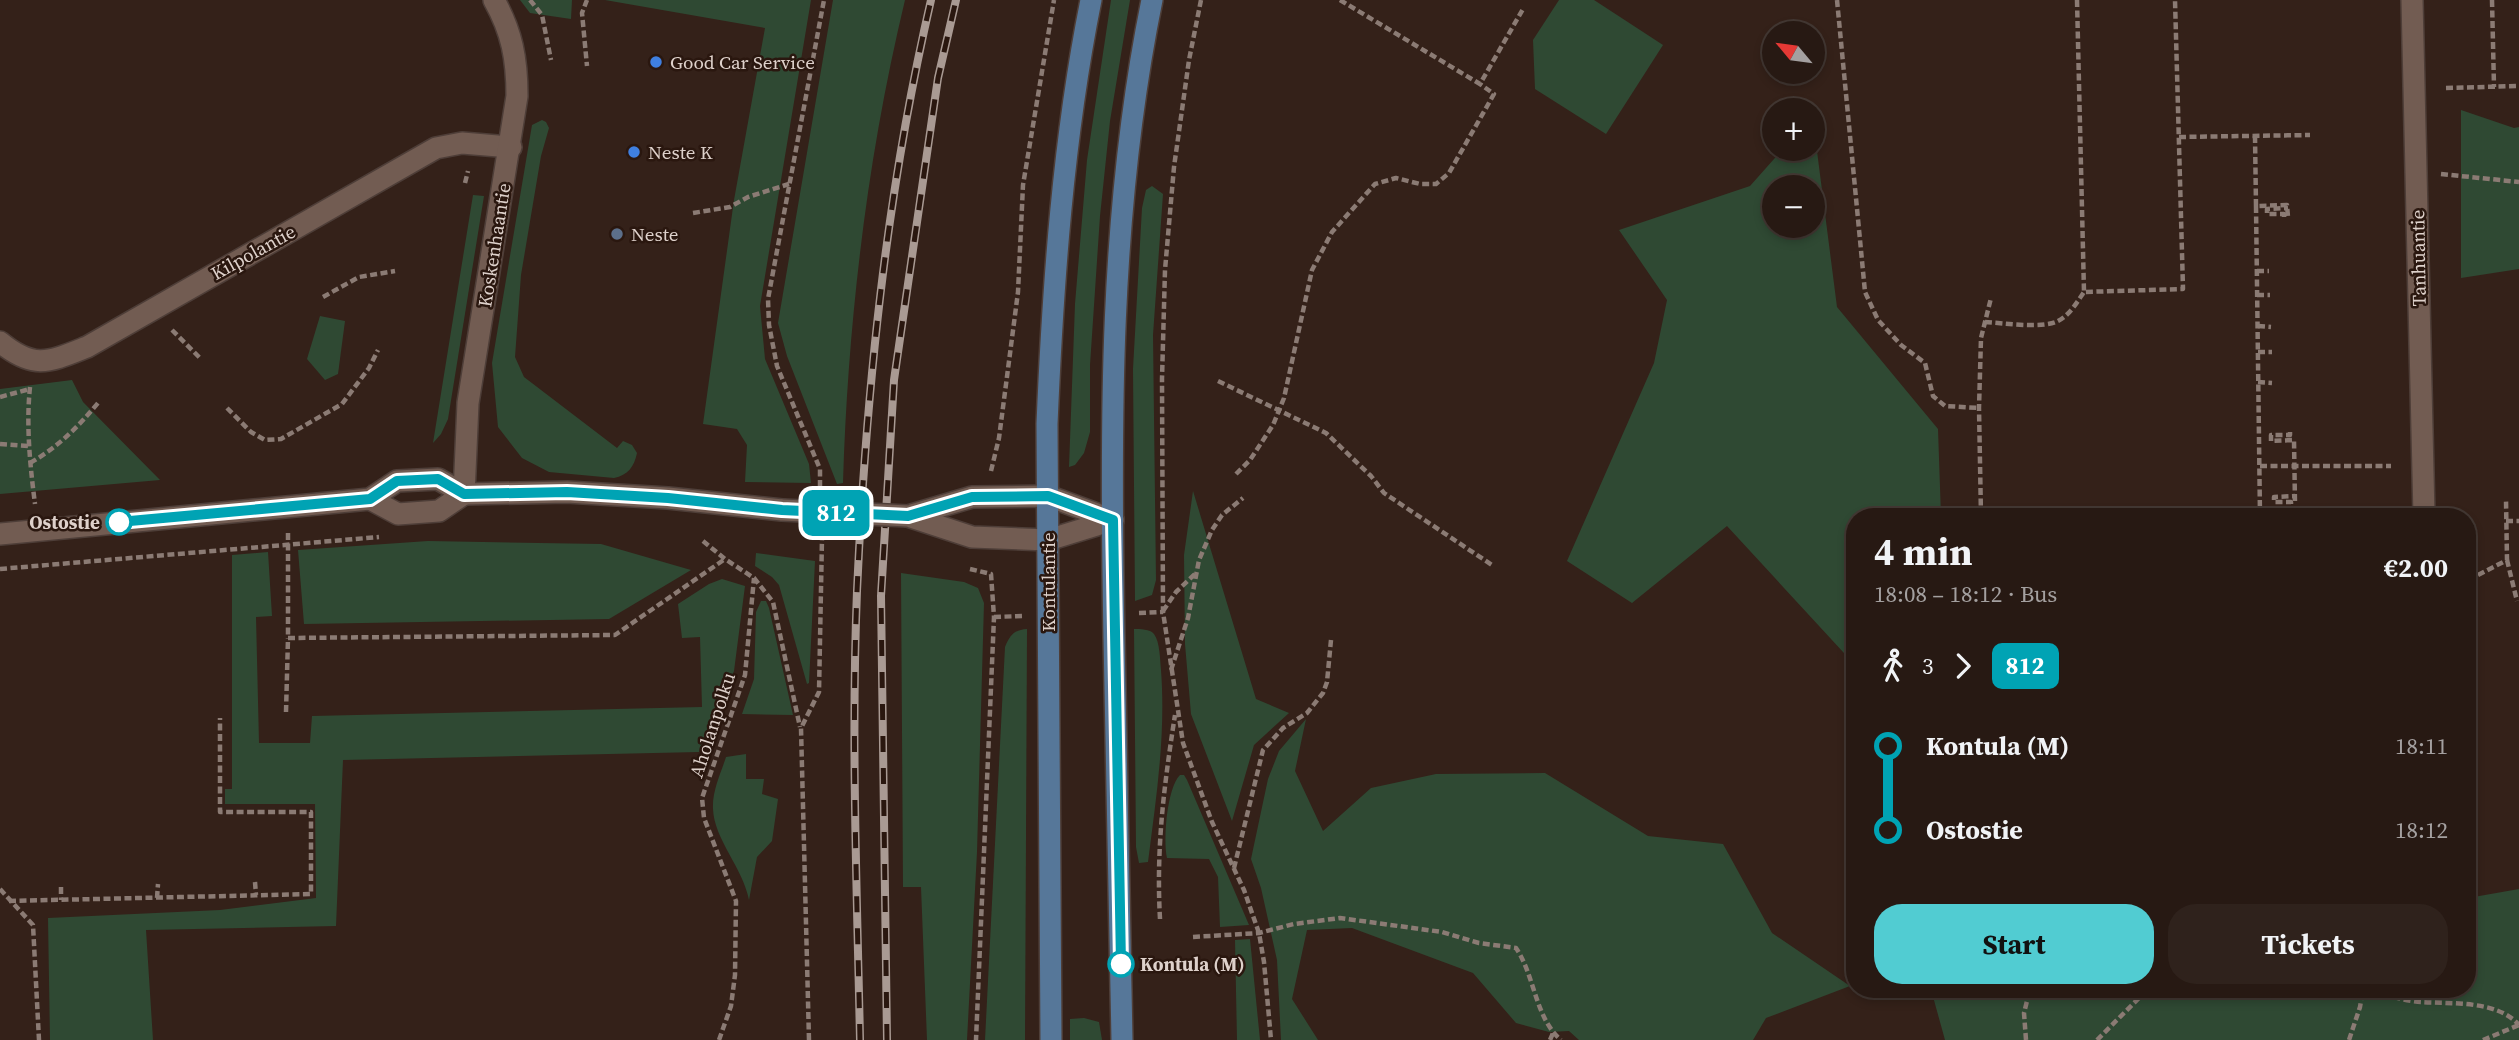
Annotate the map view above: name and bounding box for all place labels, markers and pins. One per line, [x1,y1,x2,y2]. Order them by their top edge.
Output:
place label: Good Car Service [670,49,815,75]
marker: Good Car Service [648,54,664,70]
place label: Neste K [648,139,713,165]
marker: Neste K [626,144,642,160]
place label: Neste [631,221,679,247]
marker: Neste [609,226,625,242]
place label: Ostostie [29,509,100,535]
marker: Ostostie [106,509,132,535]
marker: Kontula (M) [1108,951,1134,977]
place label: Kontula (M) [1140,951,1245,977]

